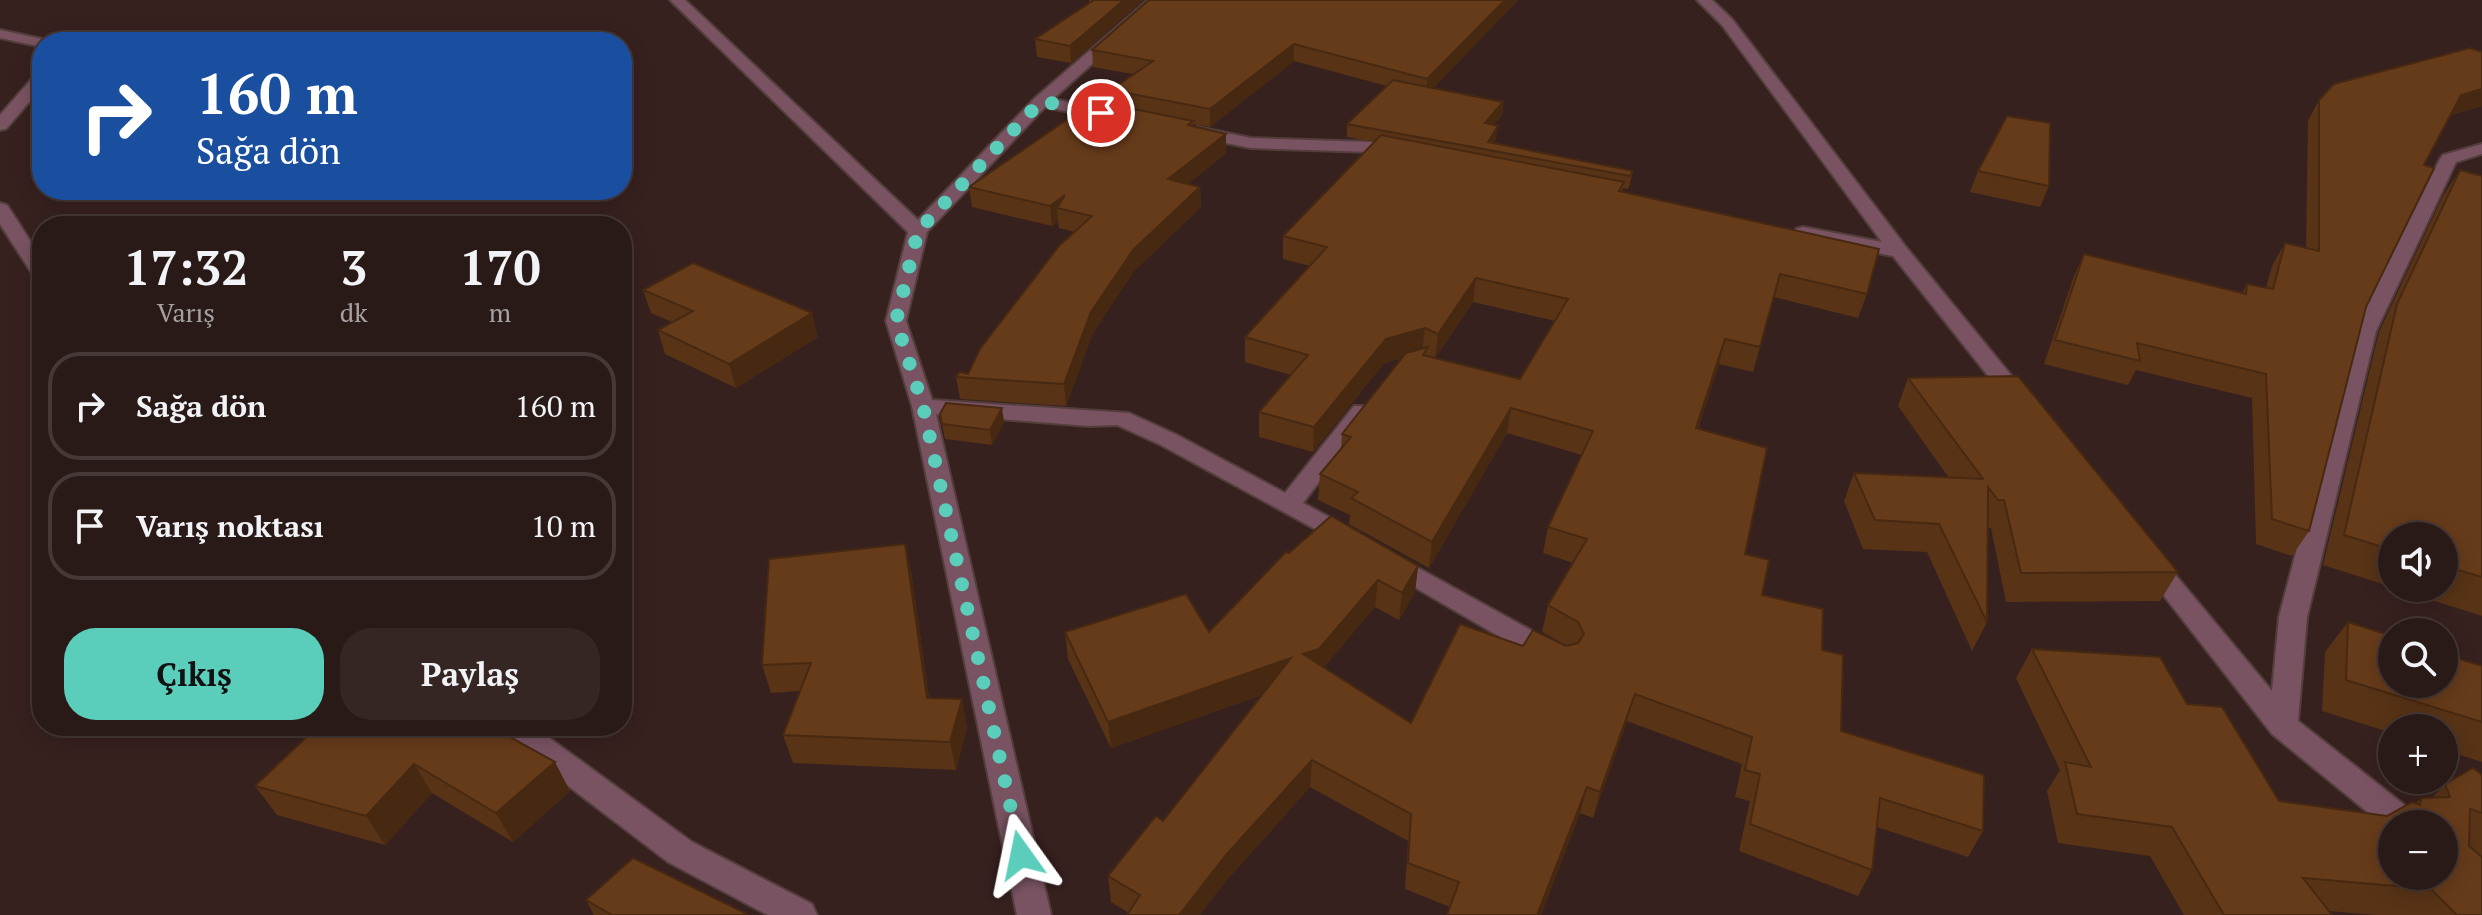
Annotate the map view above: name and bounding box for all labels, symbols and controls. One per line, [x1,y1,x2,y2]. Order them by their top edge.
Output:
text: 160 m [196,56,358,130]
icon: right [64,64,168,168]
pin [1067,79,1135,147]
icon: arrive [1079,91,1123,135]
text: Sağa dön [196,127,341,174]
text: 17:32 [123,235,248,299]
text: 3 [340,235,367,299]
text: 170 [459,235,541,299]
text: Varış [157,295,215,329]
text: dk [340,295,368,329]
text: m [489,295,511,329]
icon: right [68,384,112,428]
text: Sağa dön [136,386,266,426]
text: 160 m [515,386,596,426]
icon: arrive [68,504,112,548]
text: Varış noktası [136,506,324,546]
text: 10 m [531,506,596,546]
map controls [2378,522,2458,890]
button: sound [2378,522,2458,602]
button: search [2378,618,2458,698]
button: Çıkış [64,628,324,720]
button: Paylaş [340,628,600,720]
button: + [2378,714,2458,794]
button: − [2378,810,2458,890]
position arrow [979,813,1063,897]

